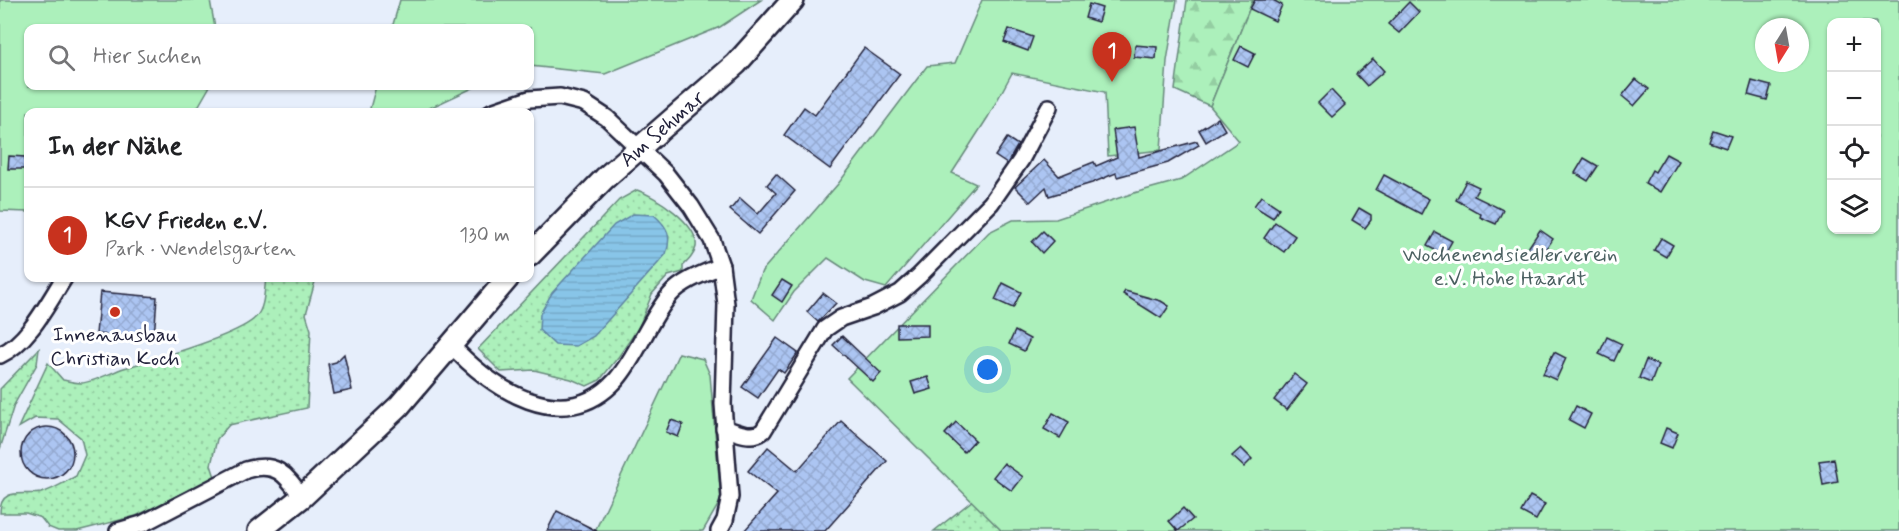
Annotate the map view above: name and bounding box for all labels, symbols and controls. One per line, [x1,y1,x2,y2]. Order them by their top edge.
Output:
north arrow [1755,18,1809,72]
map controls [1827,18,1881,234]
button: + [1827,18,1881,72]
search box [24,24,534,90]
pin: 1 [1092,32,1132,82]
icon: search [45,41,78,74]
text: Hier suchen [93,43,202,71]
button: − [1827,72,1881,126]
street label: Am Sehmar [614,84,711,174]
button: locate [1827,126,1881,180]
text: In der Nähe [48,130,182,164]
button: layers [1827,180,1881,234]
text: KGV Frieden e.V. [105,208,267,236]
text: 1 [63,222,72,249]
text: 130 m [459,222,510,249]
text: Park · Wendelsgarten [105,236,296,263]
park label: Wochenendsiedlerverein e.V. Hohe Haardt [1402,241,1618,293]
marker: Innenausbau Christian Koch [108,305,122,319]
place label: Innenausbau Christian Koch [50,321,180,373]
your location [973,355,1002,384]

